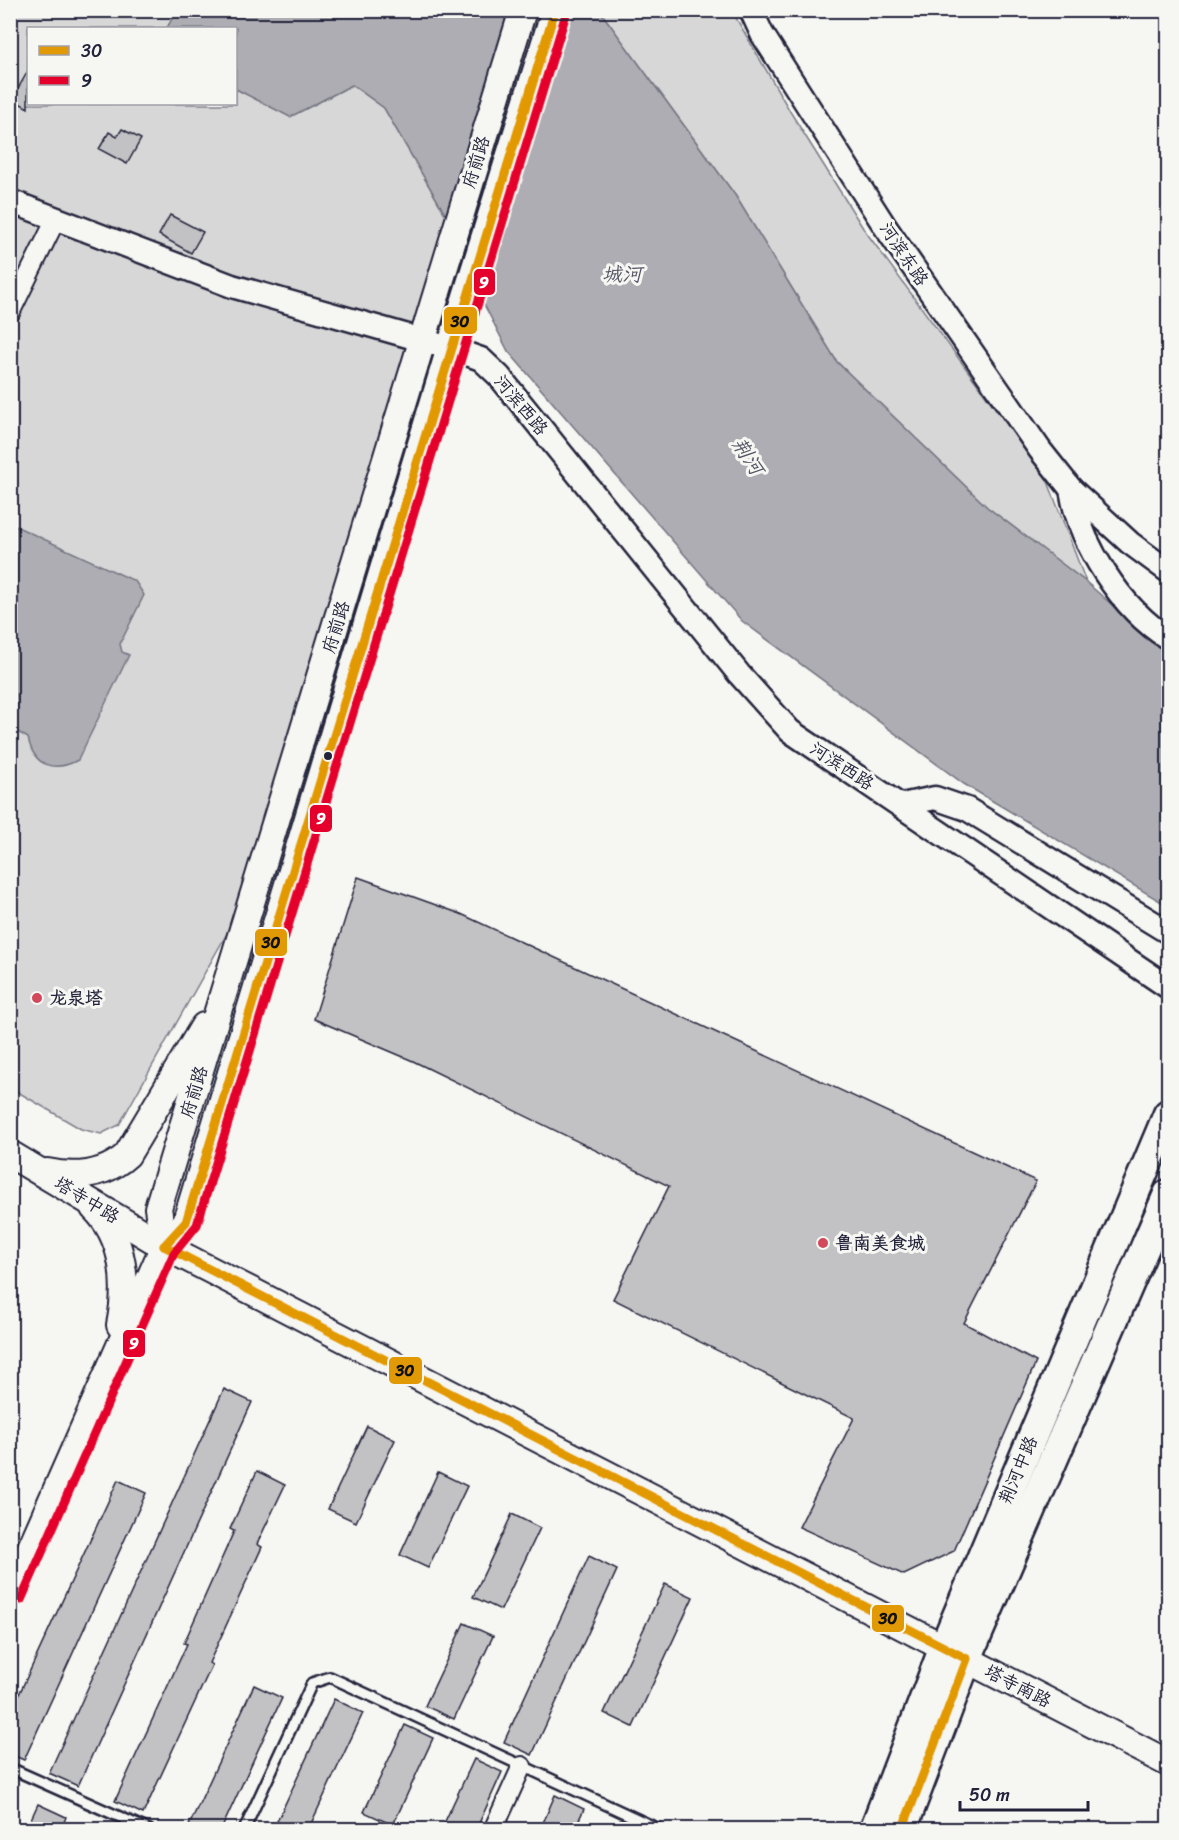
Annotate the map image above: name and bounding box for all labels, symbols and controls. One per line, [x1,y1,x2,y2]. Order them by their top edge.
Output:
legend [27,27,237,105]
text: 30 [81,35,102,67]
text: 9 [81,65,92,97]
street label: 府前路 [453,132,499,192]
street label: 河滨东路 [871,215,937,293]
water label: 城河 [602,257,645,292]
line badge: 9 [473,268,496,296]
text: 9 [479,268,489,297]
line badge: 30 [443,306,478,335]
text: 30 [450,307,469,336]
street label: 河滨西路 [486,367,556,443]
water label: 荆河 [722,430,775,485]
street label: 府前路 [313,597,359,657]
street label: 河滨西路 [803,733,881,799]
unlabelled marker [322,750,334,762]
line badge: 9 [309,804,333,833]
text: 9 [316,804,326,833]
line badge: 30 [254,928,288,957]
text: 30 [261,928,280,957]
place label: 龙泉塔 [49,982,103,1014]
marker: 龙泉塔 [30,991,44,1005]
street label: 府前路 [171,1062,217,1122]
street label: 塔寺中路 [48,1168,126,1232]
place label: 鲁南美食城 [835,1227,925,1259]
marker: 鲁南美食城 [816,1236,830,1250]
line badge: 9 [122,1329,146,1358]
text: 9 [129,1329,139,1358]
line badge: 30 [388,1356,423,1385]
text: 30 [395,1356,414,1385]
street label: 荆河中路 [989,1431,1047,1509]
line badge: 30 [871,1604,905,1633]
text: 30 [878,1604,897,1633]
street label: 塔寺南路 [979,1655,1057,1717]
scale bar [960,1774,1088,1812]
text: 50 m [969,1779,1010,1811]

